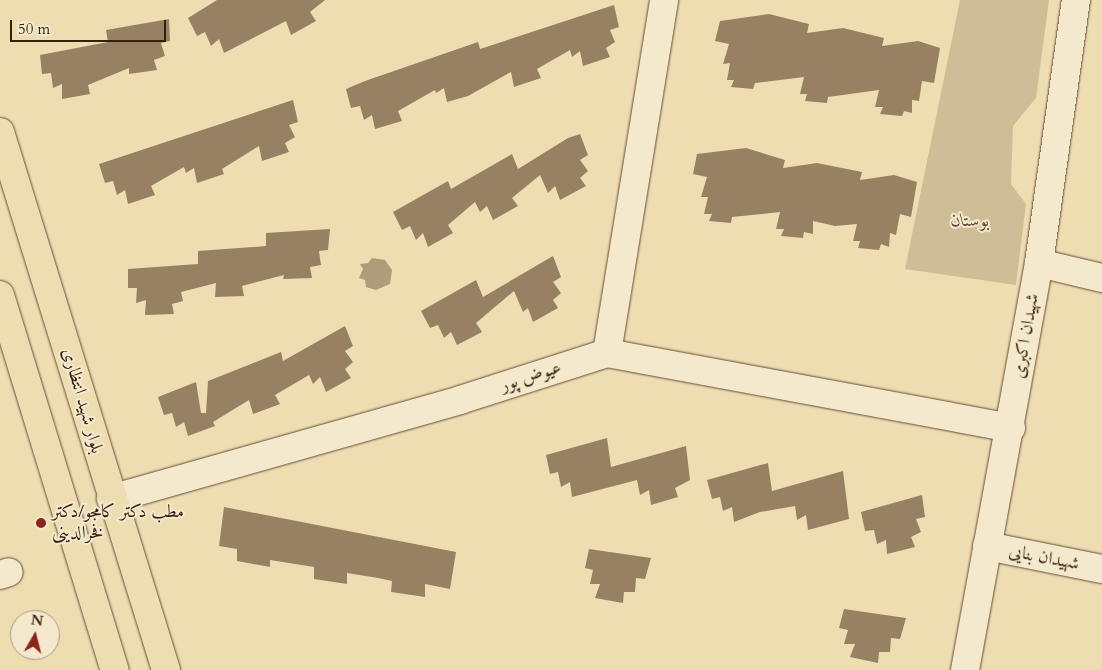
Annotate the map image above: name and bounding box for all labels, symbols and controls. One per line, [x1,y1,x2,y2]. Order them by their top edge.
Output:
scale bar [12,10,169,42]
text: 50 m [18,19,50,39]
park label: بوستان [951,210,989,232]
street label: شهیدان اکبری [1008,292,1044,380]
street label: بلوار شهید انتظاری [57,346,107,456]
street label: عیوض پور [498,357,564,397]
place label: مطب دکتر کامجو/دکتر فخرالدینی [52,502,184,544]
marker: مطب دکتر کامجو/دکتر فخرالدینی [34,516,48,530]
street label: شهیدان بنایی [1007,541,1081,575]
north arrow [10,610,60,660]
text: N [30,610,44,631]

